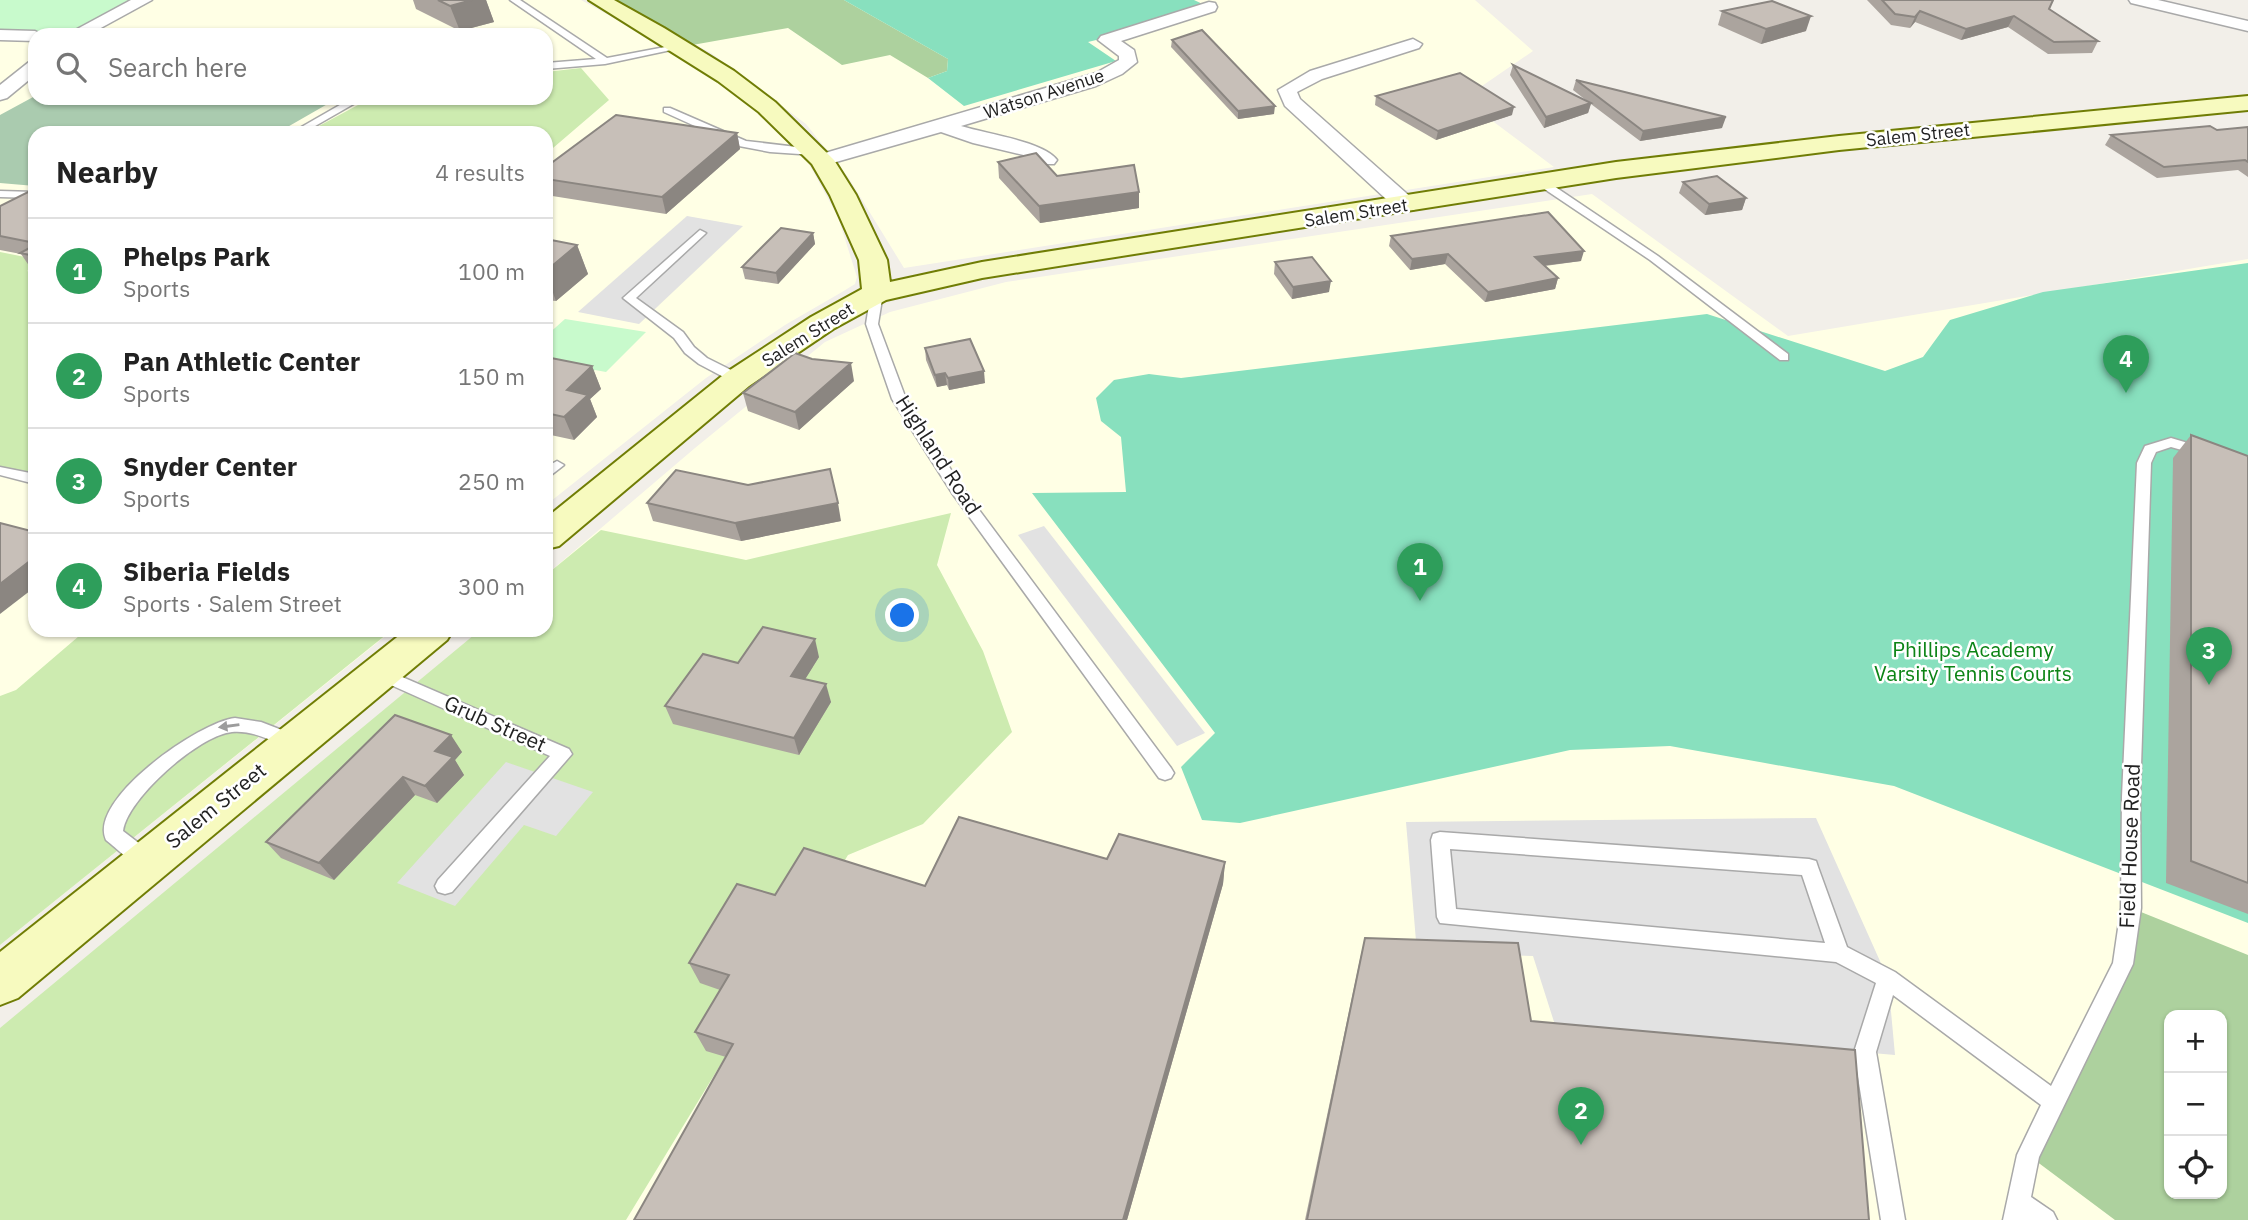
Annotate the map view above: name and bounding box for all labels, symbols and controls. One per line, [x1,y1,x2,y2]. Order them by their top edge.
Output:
search box [28,28,553,105]
icon: search [52,48,90,86]
text: Search here [108,50,247,84]
street label: Watson Avenue [981,63,1107,124]
street label: Salem Street [1865,118,1971,151]
text: Nearby [56,152,158,191]
text: 4 results [435,157,525,187]
street label: Salem Street [1303,193,1409,232]
text: Phelps Park [123,239,270,273]
text: 1 [72,256,86,286]
text: 100 m [458,256,525,286]
text: Sports [123,273,190,303]
street label: Salem Street [757,297,858,372]
pin: 4 [2103,335,2149,393]
text: Pan Athletic Center [123,344,360,378]
text: 2 [72,361,86,391]
text: 150 m [458,361,525,391]
text: Sports [123,378,190,408]
street label: Highland Road [890,389,988,520]
text: Snyder Center [123,449,297,483]
text: 3 [72,466,86,496]
text: 250 m [458,466,525,496]
text: Sports [123,483,190,513]
pin: 1 [1397,543,1443,601]
text: Siberia Fields [123,554,290,588]
text: 4 [72,571,86,601]
text: 300 m [458,571,525,601]
text: Sports · Salem Street [123,588,342,618]
your location [885,598,919,632]
pin: 3 [2186,627,2232,685]
park label: Phillips Academy Varsity Tennis Courts [1874,635,2072,687]
street label: Grub Street [440,688,551,758]
one-way arrow [218,721,240,732]
street label: Salem Street [159,756,271,854]
street label: Field House Road [2112,763,2146,929]
map controls [2164,1010,2227,1199]
button: + [2164,1010,2227,1073]
button: − [2164,1073,2227,1136]
pin: 2 [1558,1087,1604,1145]
button: locate [2164,1136,2227,1199]

